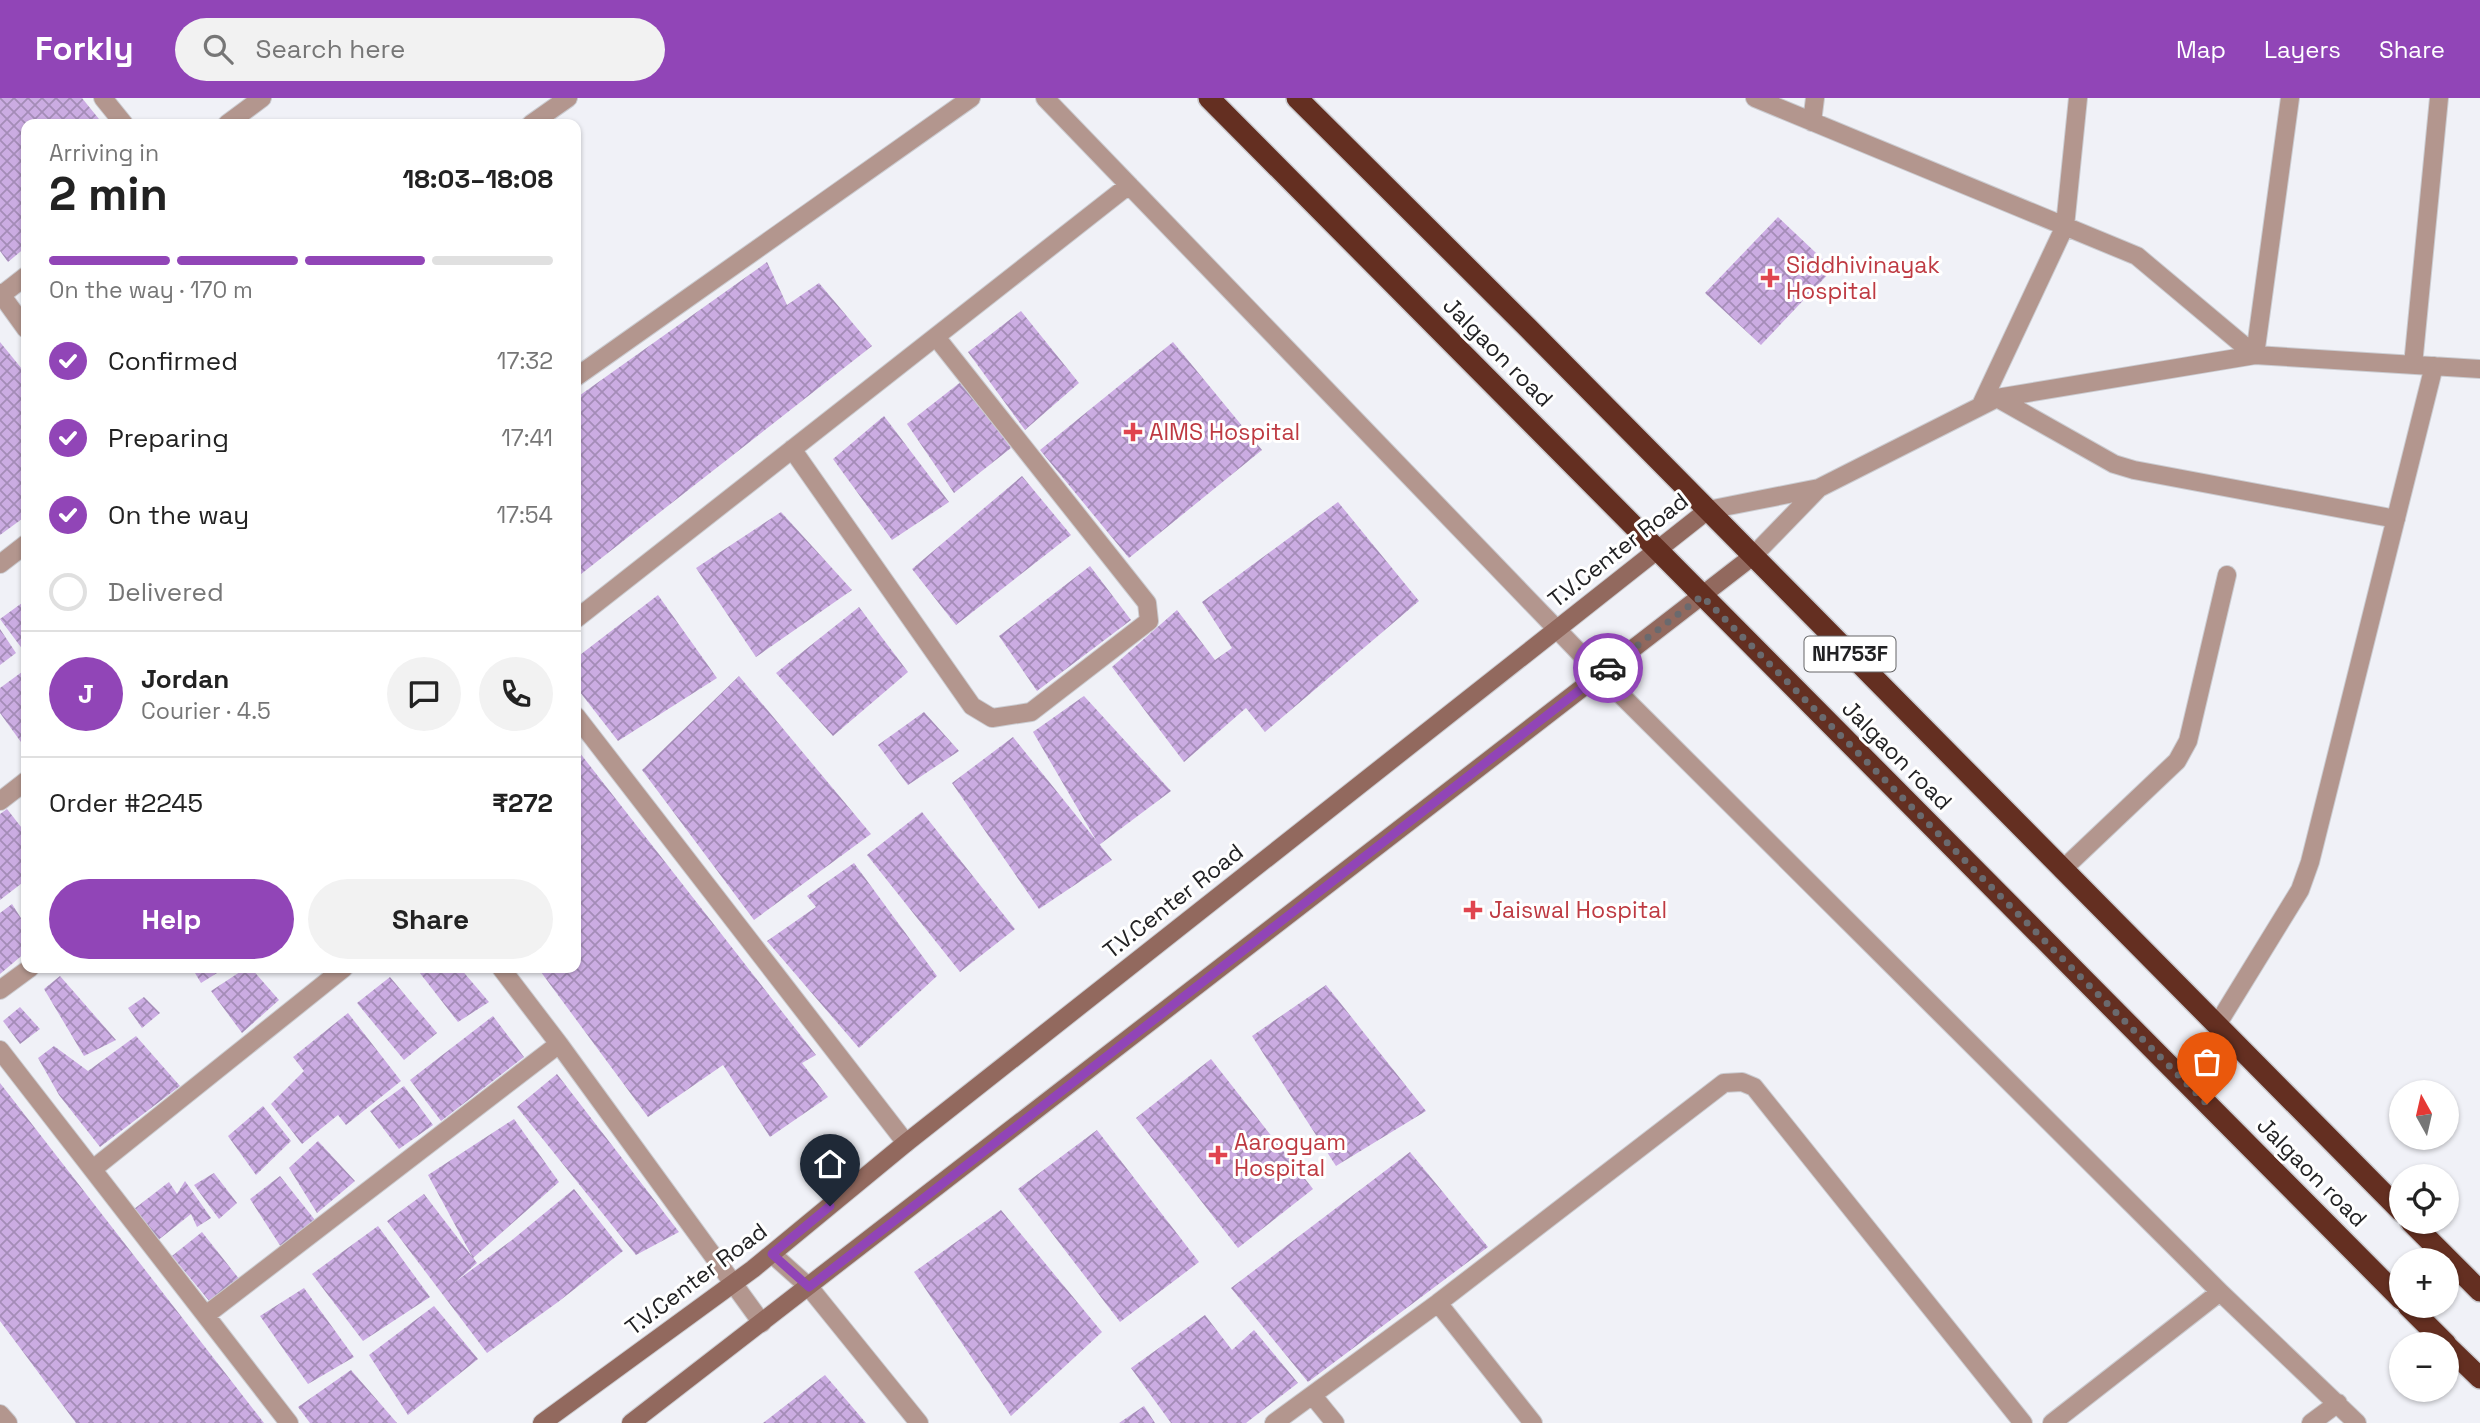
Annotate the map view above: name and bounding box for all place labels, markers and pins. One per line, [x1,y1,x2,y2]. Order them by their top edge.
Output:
place label: Siddhivinayak Hospital [1786,250,1940,306]
marker: Siddhivinayak Hospital [1760,268,1780,288]
place label: AIMS Hospital [1149,417,1300,447]
marker: AIMS Hospital [1123,422,1143,442]
place label: Jaiswal Hospital [1489,895,1667,925]
marker: Jaiswal Hospital [1463,900,1483,920]
pin [2177,1032,2237,1104]
place label: Aarogyam Hospital [1234,1127,1346,1183]
pin [800,1134,860,1206]
marker: Aarogyam Hospital [1208,1145,1228,1165]

